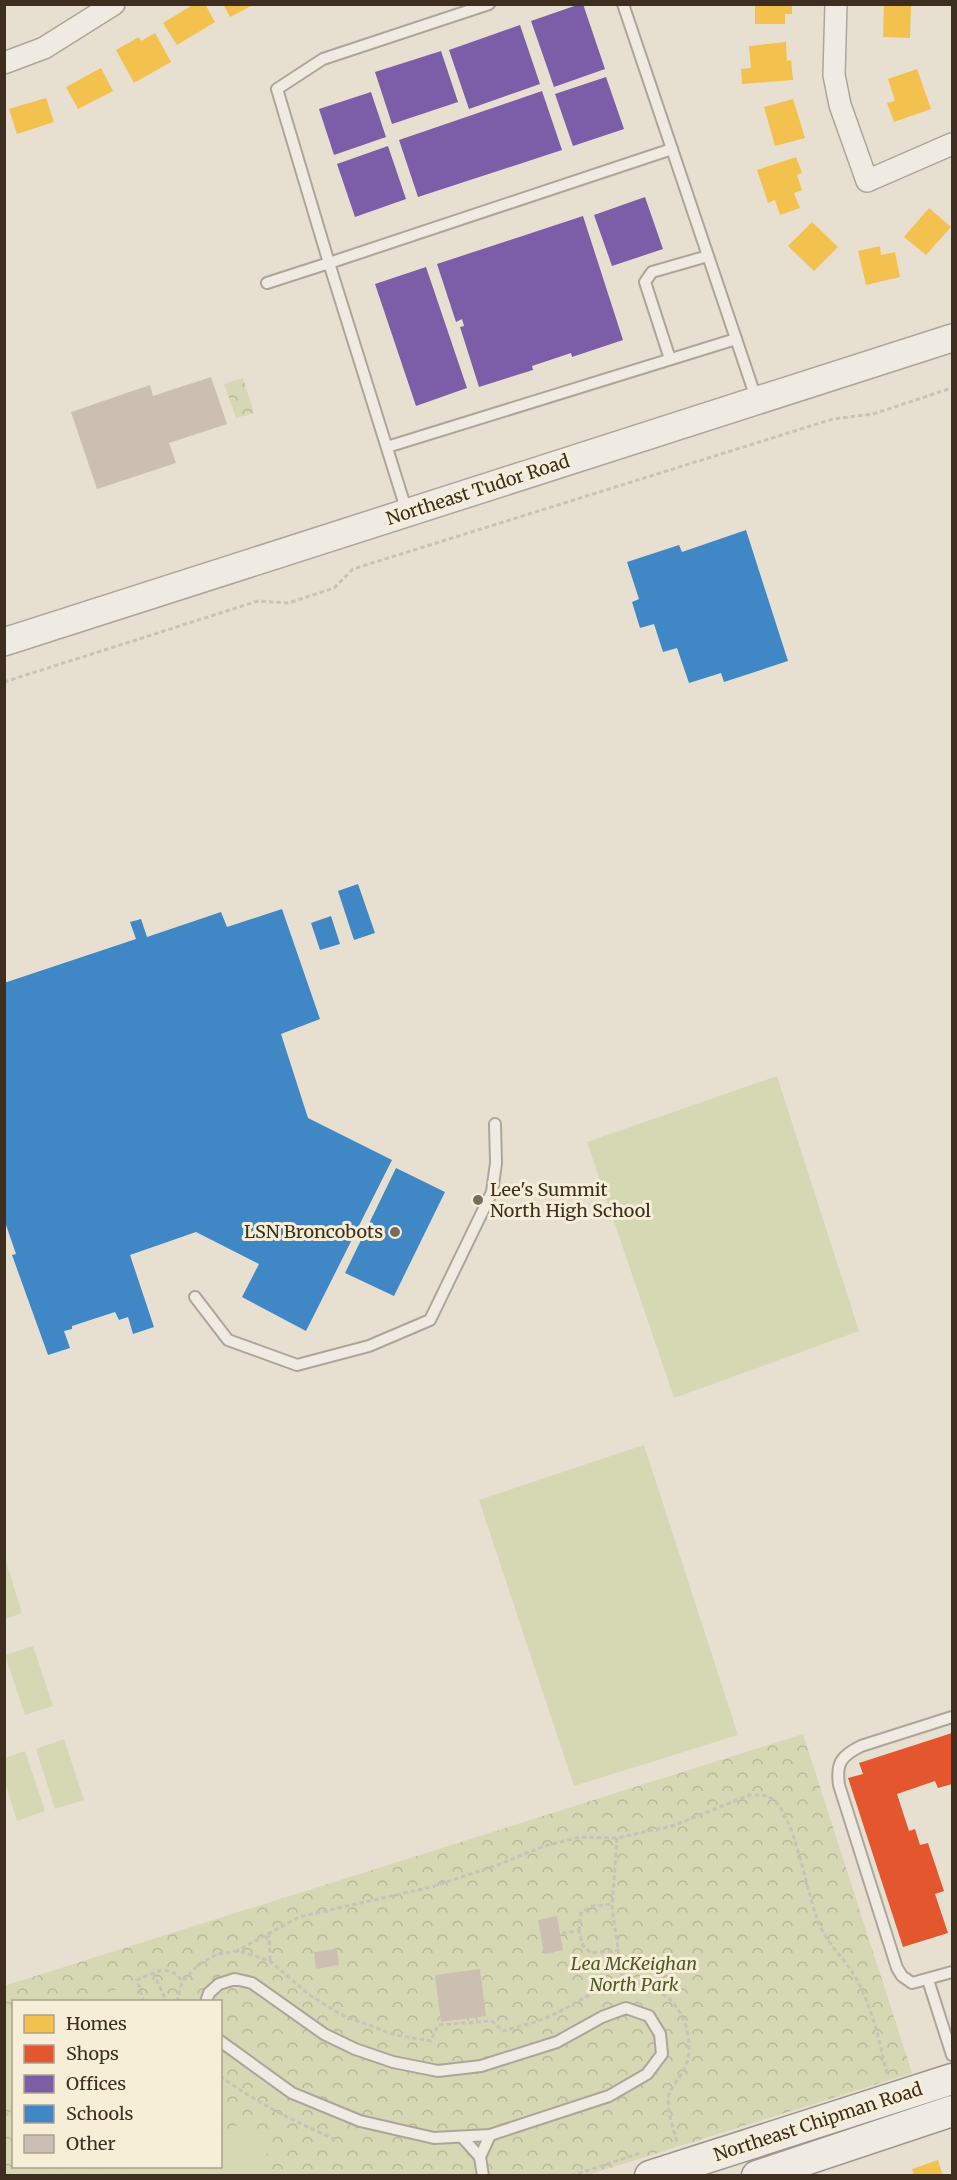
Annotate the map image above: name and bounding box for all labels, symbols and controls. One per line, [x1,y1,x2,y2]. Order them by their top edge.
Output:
street label: Northeast Tudor Road [383,449,573,530]
place label: Lee's Summit North High School [490,1178,651,1222]
marker: Lee's Summit North High School [471,1193,485,1207]
place label: LSN Broncobots [244,1220,383,1243]
marker: LSN Broncobots [388,1225,402,1239]
park label: Lea McKeighan North Park [571,1952,697,1996]
legend [12,2000,222,2168]
text: Homes [66,2012,127,2035]
text: Shops [66,2042,119,2065]
text: Offices [66,2072,126,2095]
street label: Northeast Chipman Road [711,2077,925,2166]
text: Schools [66,2102,134,2125]
text: Other [66,2132,116,2155]

